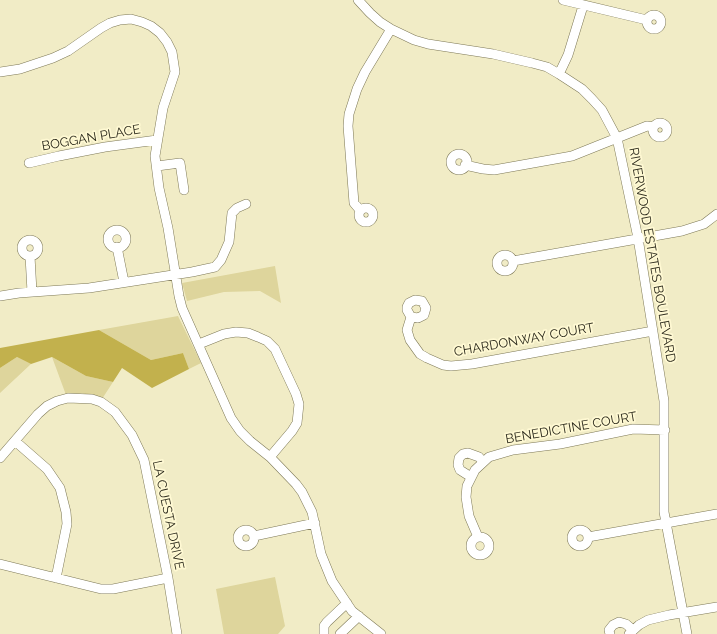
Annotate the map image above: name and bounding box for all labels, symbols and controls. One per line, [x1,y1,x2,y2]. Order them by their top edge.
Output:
street label: BOGGAN PLACE [40,122,142,154]
street label: RIVERWOOD ESTATES BOULEVARD [625,146,679,364]
street label: CHARDONWAY COURT [453,320,595,360]
street label: BENEDICTINE COURT [504,409,638,447]
street label: LA CUESTA DRIVE [149,459,187,571]

